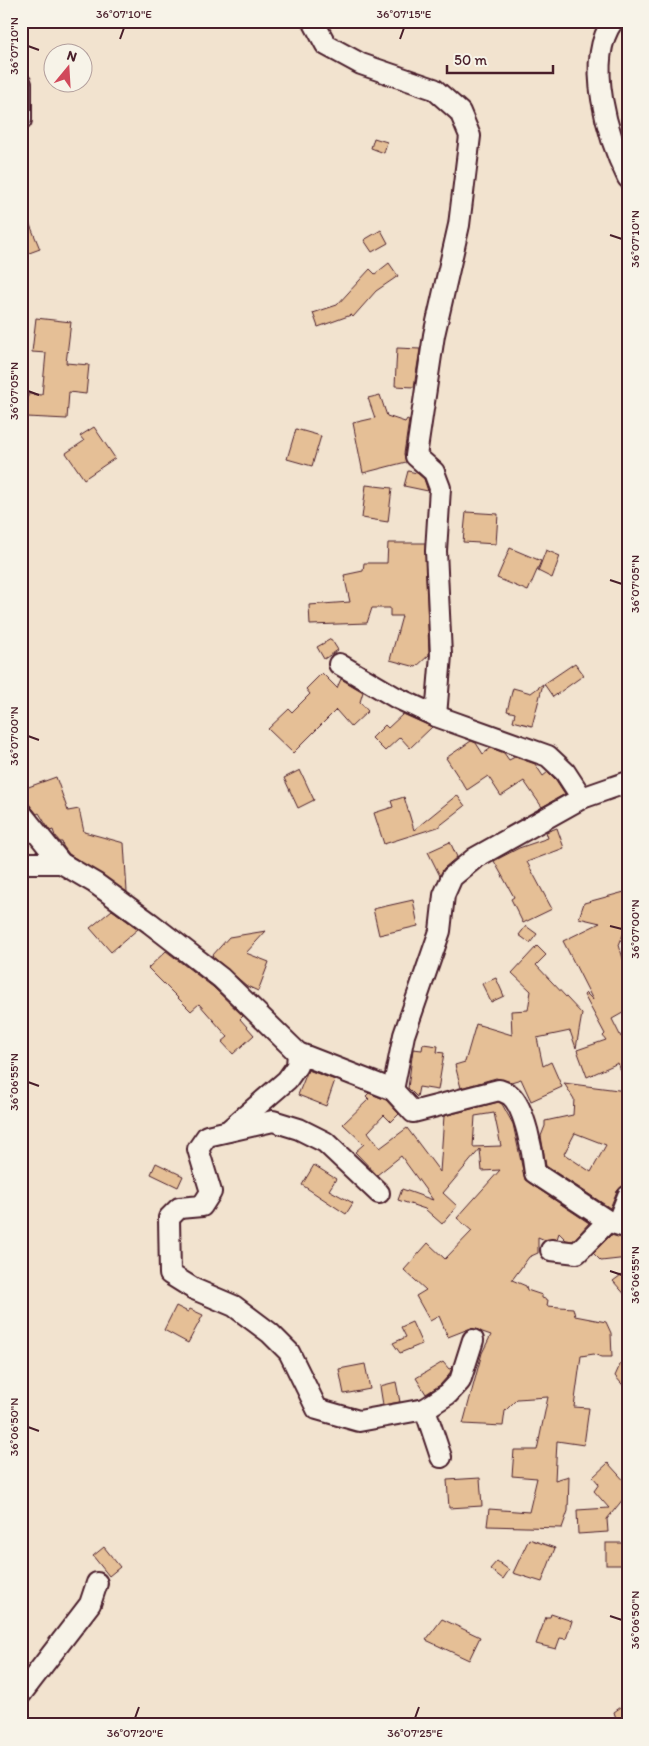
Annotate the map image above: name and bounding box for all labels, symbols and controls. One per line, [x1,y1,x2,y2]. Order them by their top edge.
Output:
text: 36°07'10"E [96,7,152,21]
text: 36°07'15"E [377,7,432,21]
text: 36°07'10"N [7,17,21,75]
north arrow [42,42,92,92]
scale bar [447,42,553,74]
text: N [65,47,79,66]
text: 50 m [454,51,487,69]
text: 36°07'10"N [628,210,642,268]
text: 36°07'05"N [7,362,21,420]
text: 36°07'05"N [628,555,642,613]
text: 36°07'00"N [7,706,21,766]
text: 36°07'00"N [628,899,642,959]
text: 36°06'55"N [7,1053,21,1111]
text: 36°06'55"N [628,1246,642,1304]
text: 36°06'50"N [7,1398,21,1456]
text: 36°06'50"N [628,1591,642,1649]
text: 36°07'20"E [107,1726,164,1740]
text: 36°07'25"E [387,1726,443,1740]

